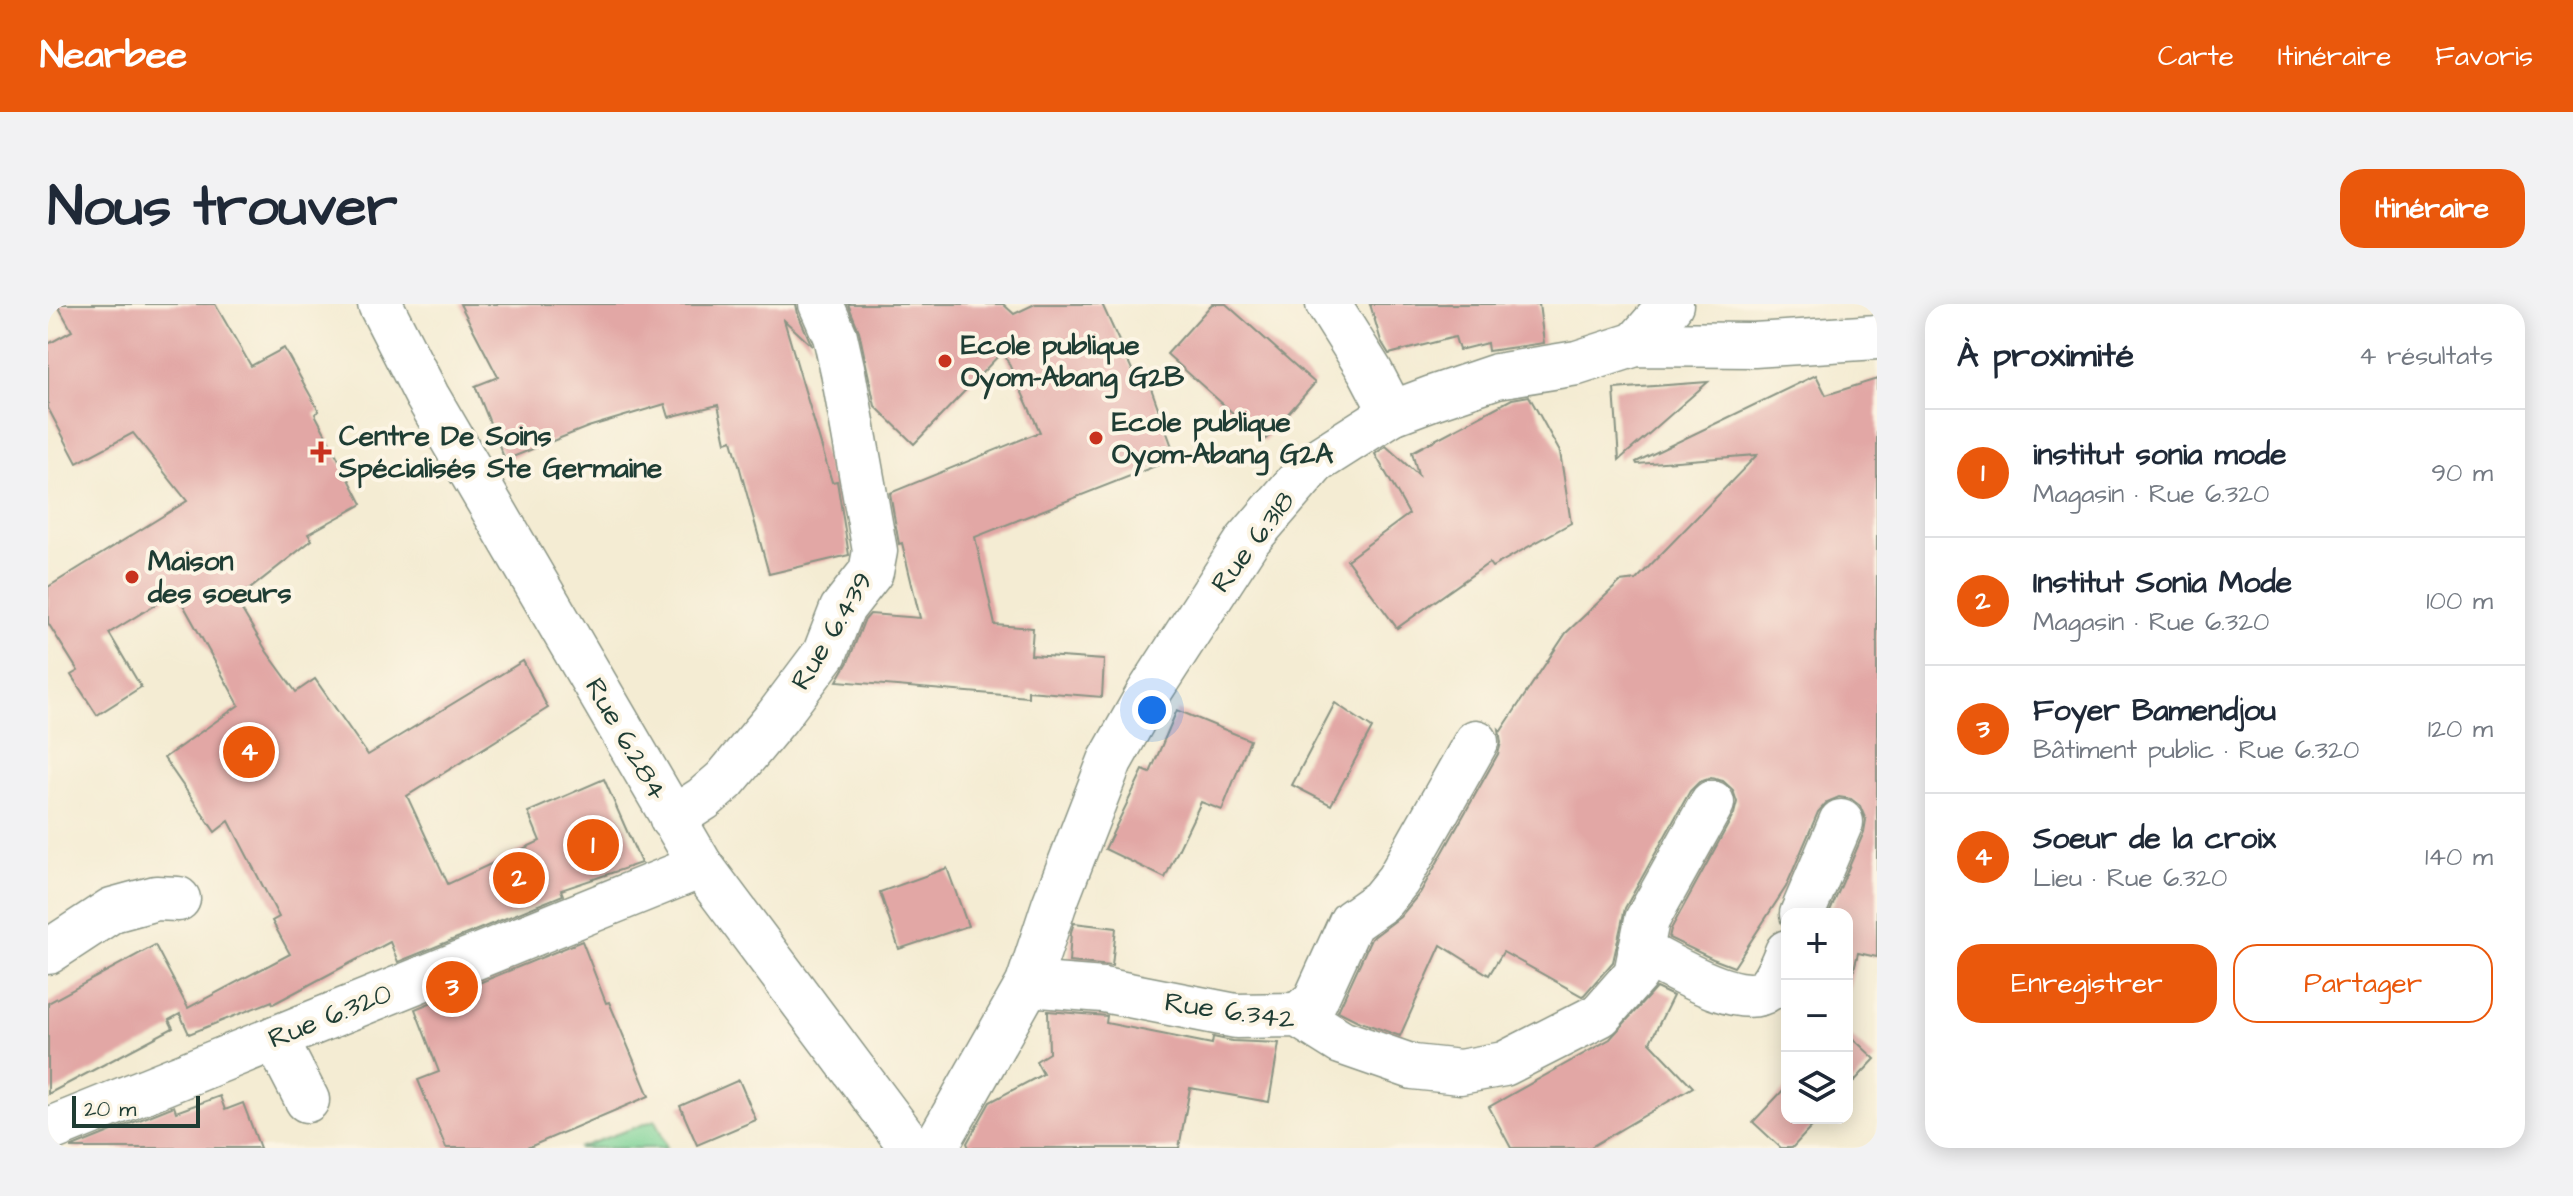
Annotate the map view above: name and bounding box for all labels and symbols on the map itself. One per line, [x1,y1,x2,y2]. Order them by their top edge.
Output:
place label: Ecole publique Oyom-Abang G2B [961,326,1184,400]
marker: Ecole publique Oyom-Abang G2B [936,352,954,370]
place label: Ecole publique Oyom-Abang G2A [1112,403,1334,477]
place label: Centre De Soins Spécialisés Ste Germaine [338,417,662,489]
marker: Ecole publique Oyom-Abang G2A [1087,429,1105,447]
marker: Centre De Soins Spécialisés Ste Germaine [310,441,332,463]
street label: Rue 6.318 [1202,483,1304,601]
place label: Maison des soeurs [147,542,291,613]
street label: Rue 6.439 [781,565,883,697]
marker: Maison des soeurs [123,568,141,586]
street label: Rue 6.284 [575,671,677,807]
your location [1132,690,1172,730]
pin: 4 [223,722,275,782]
pin: 1 [567,815,619,875]
pin: 2 [493,848,545,908]
pin: 3 [426,957,478,1017]
street label: Rue 6.320 [262,974,398,1058]
street label: Rue 6.342 [1162,983,1298,1039]
scale bar [72,1092,200,1128]

